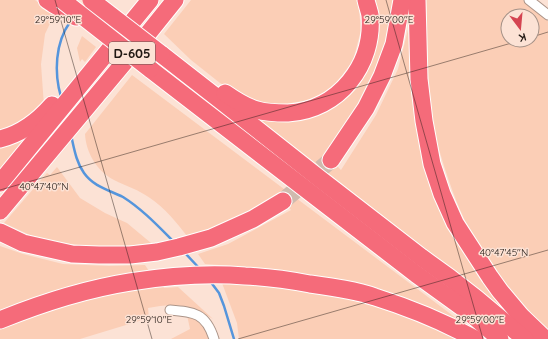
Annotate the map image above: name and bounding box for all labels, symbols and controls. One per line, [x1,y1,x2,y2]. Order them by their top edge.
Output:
north arrow [500,8,540,48]
text: 29°59'10"E [35,13,82,26]
text: 29°59'00"E [365,13,414,26]
text: K [517,30,528,45]
road number: D-605 [109,42,155,64]
text: 40°47'40"N [20,180,68,193]
text: 40°47'45"N [480,246,528,259]
text: 29°59'10"E [126,313,173,326]
text: 29°59'00"E [456,313,505,326]

